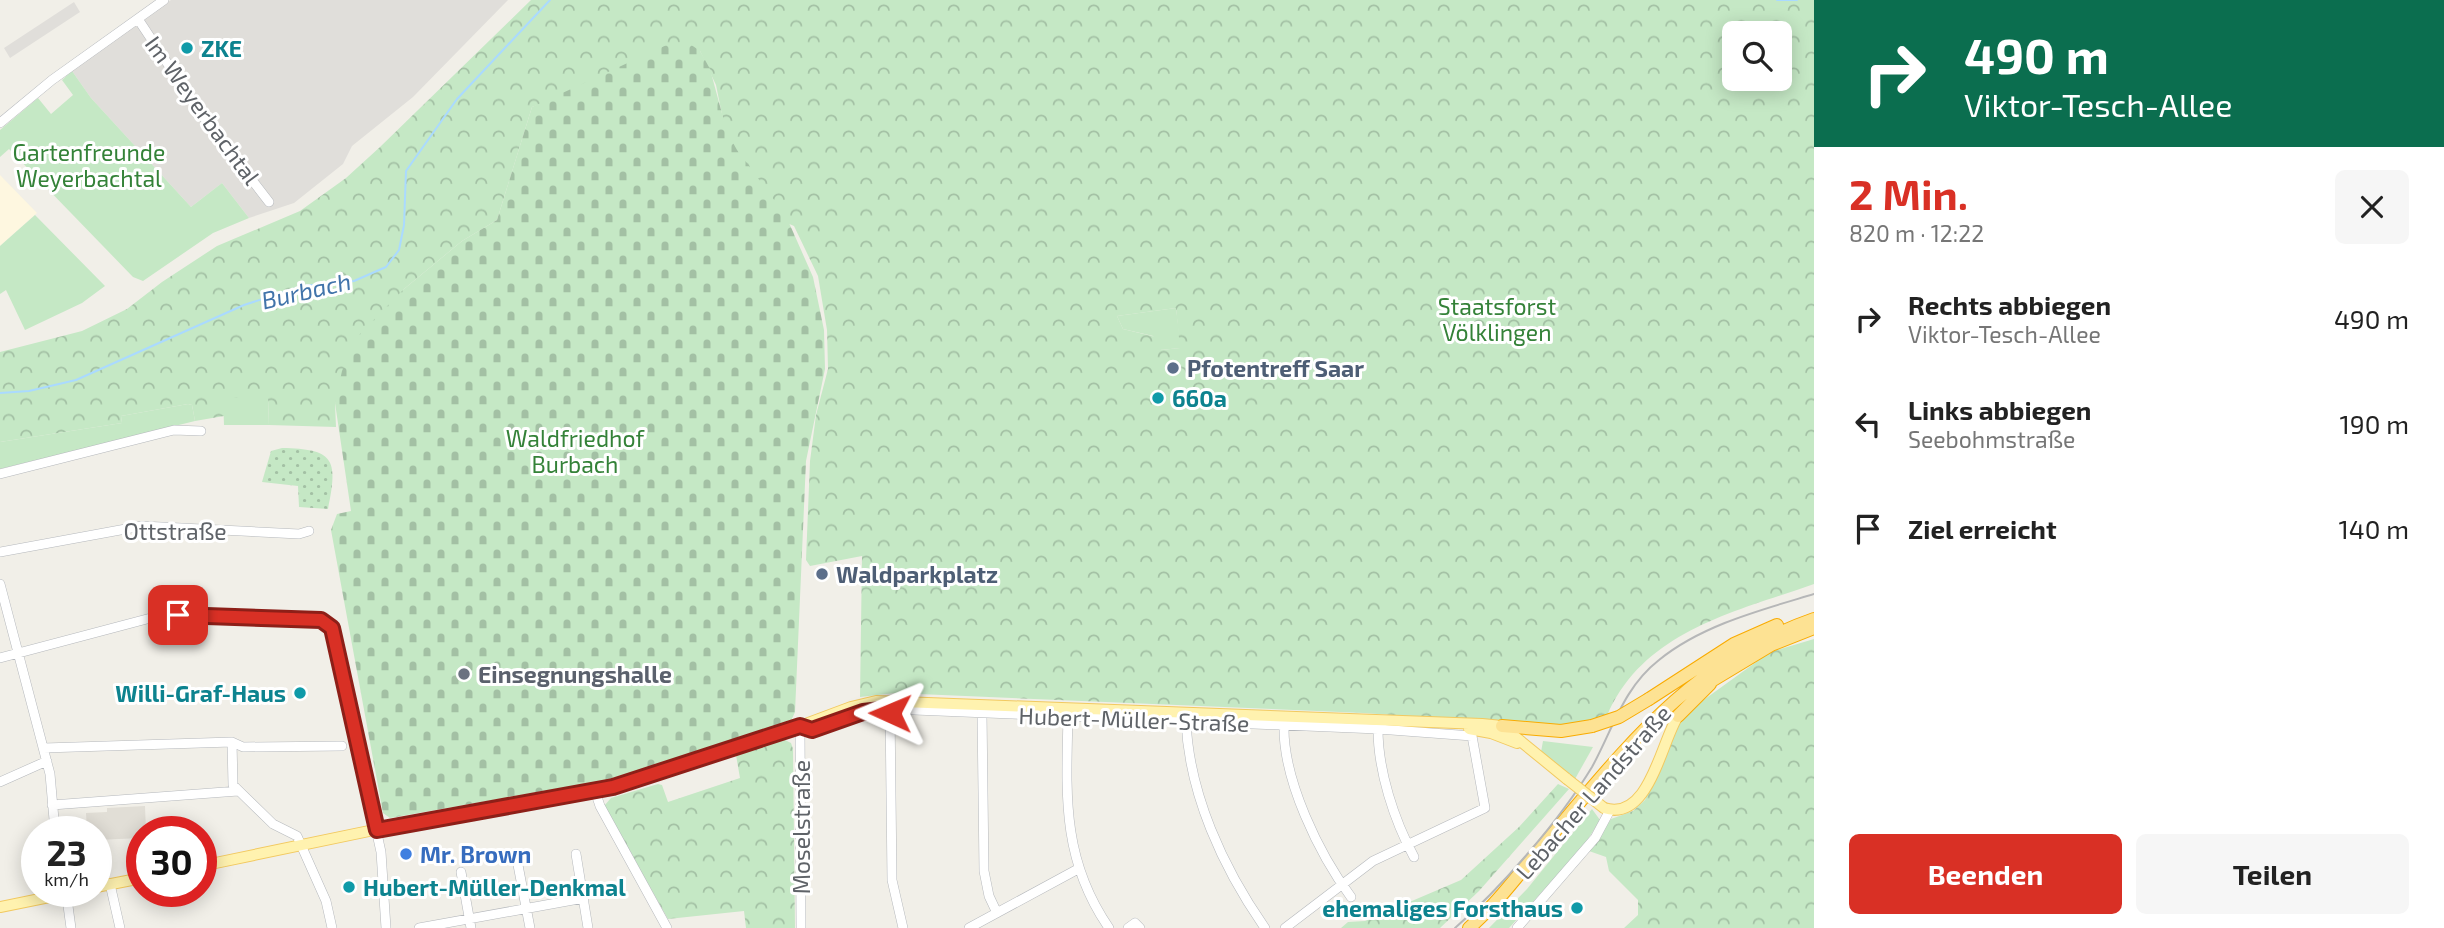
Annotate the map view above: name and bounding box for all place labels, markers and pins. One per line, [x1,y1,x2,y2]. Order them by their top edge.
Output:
place label: ZKE [201,34,242,62]
marker: ZKE [179,40,195,56]
place label: Pfotentreff Saar [1187,354,1364,382]
marker: Pfotentreff Saar [1165,360,1181,376]
place label: 660a [1172,384,1227,412]
marker: 660a [1150,390,1166,406]
place label: Waldparkplatz [836,560,998,588]
marker: Waldparkplatz [814,566,830,582]
pin [148,585,208,645]
place label: Einsegnungshalle [478,660,672,688]
marker: Einsegnungshalle [456,666,472,682]
place label: Willi-Graf-Haus [115,679,286,707]
marker: Willi-Graf-Haus [292,685,308,701]
place label: Mr. Brown [420,840,531,868]
marker: Mr. Brown [398,846,414,862]
place label: Hubert-Müller-Denkmal [363,873,626,901]
marker: Hubert-Müller-Denkmal [341,879,357,895]
place label: ehemaliges Forsthaus [1322,894,1563,922]
marker: ehemaliges Forsthaus [1569,900,1585,916]

